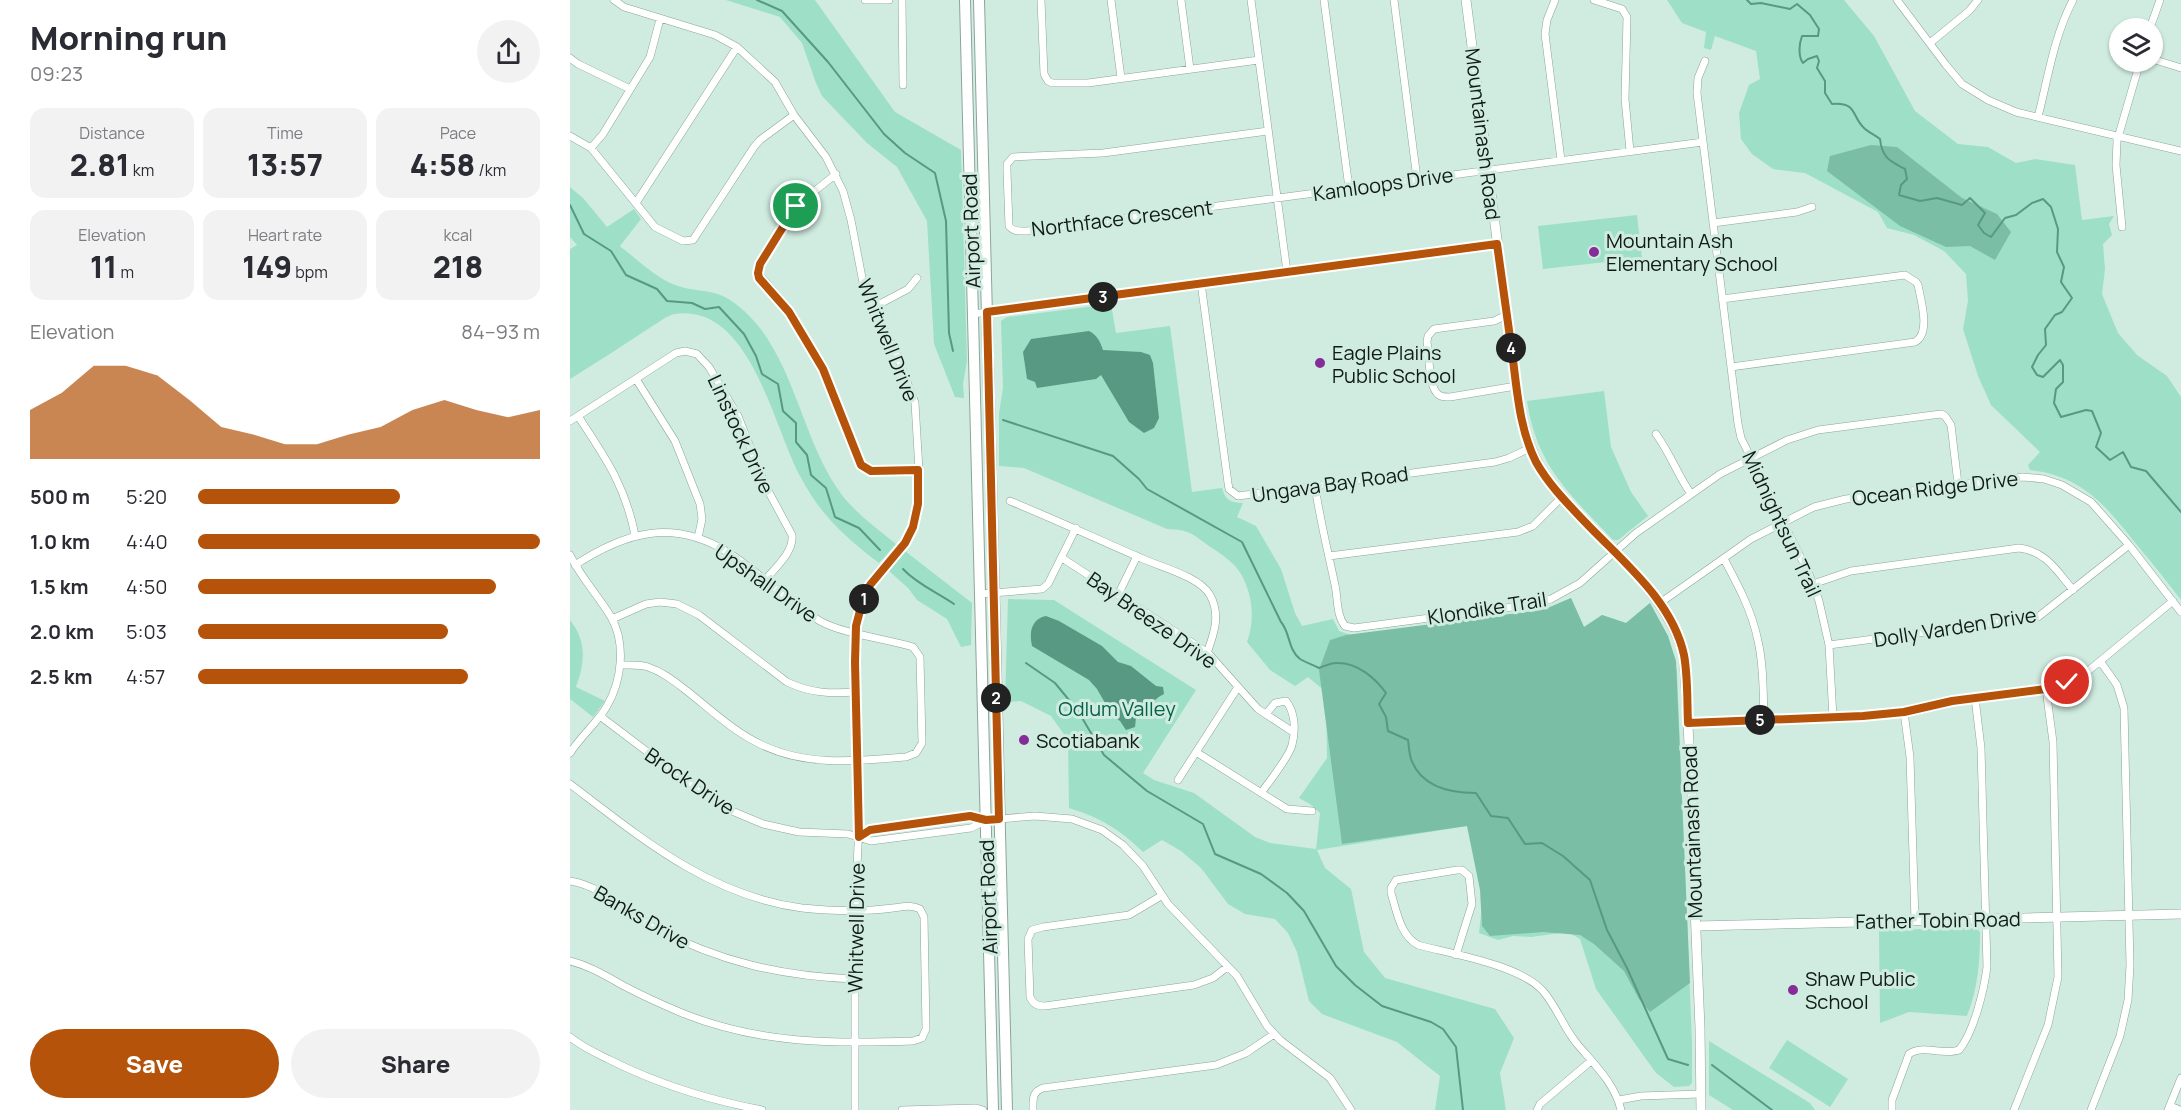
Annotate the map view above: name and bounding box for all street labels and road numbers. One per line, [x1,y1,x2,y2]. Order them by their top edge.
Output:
street label: Mountainash Road [1459,47,1507,221]
street label: Kamloops Drive [1311,161,1455,207]
street label: Airport Road [956,173,986,289]
street label: Northface Crescent [1030,193,1214,243]
street label: Whitwell Drive [851,275,925,405]
street label: Linstock Drive [702,370,780,498]
street label: Midnightsun Trail [1736,447,1828,601]
street label: Ungava Bay Road [1250,460,1410,508]
street label: Ocean Ridge Drive [1850,464,2020,512]
street label: Upshall Drive [709,538,823,628]
street label: Bay Breeze Drive [1082,565,1222,675]
street label: Klondike Trail [1425,585,1549,631]
street label: Dolly Varden Drive [1872,601,2038,653]
street label: Brock Drive [640,741,740,821]
street label: Mountainash Road [1675,745,1709,919]
street label: Airport Road [973,839,1003,955]
street label: Whitwell Drive [841,863,871,993]
street label: Banks Drive [589,879,695,955]
street label: Father Tobin Road [1855,905,2021,935]

